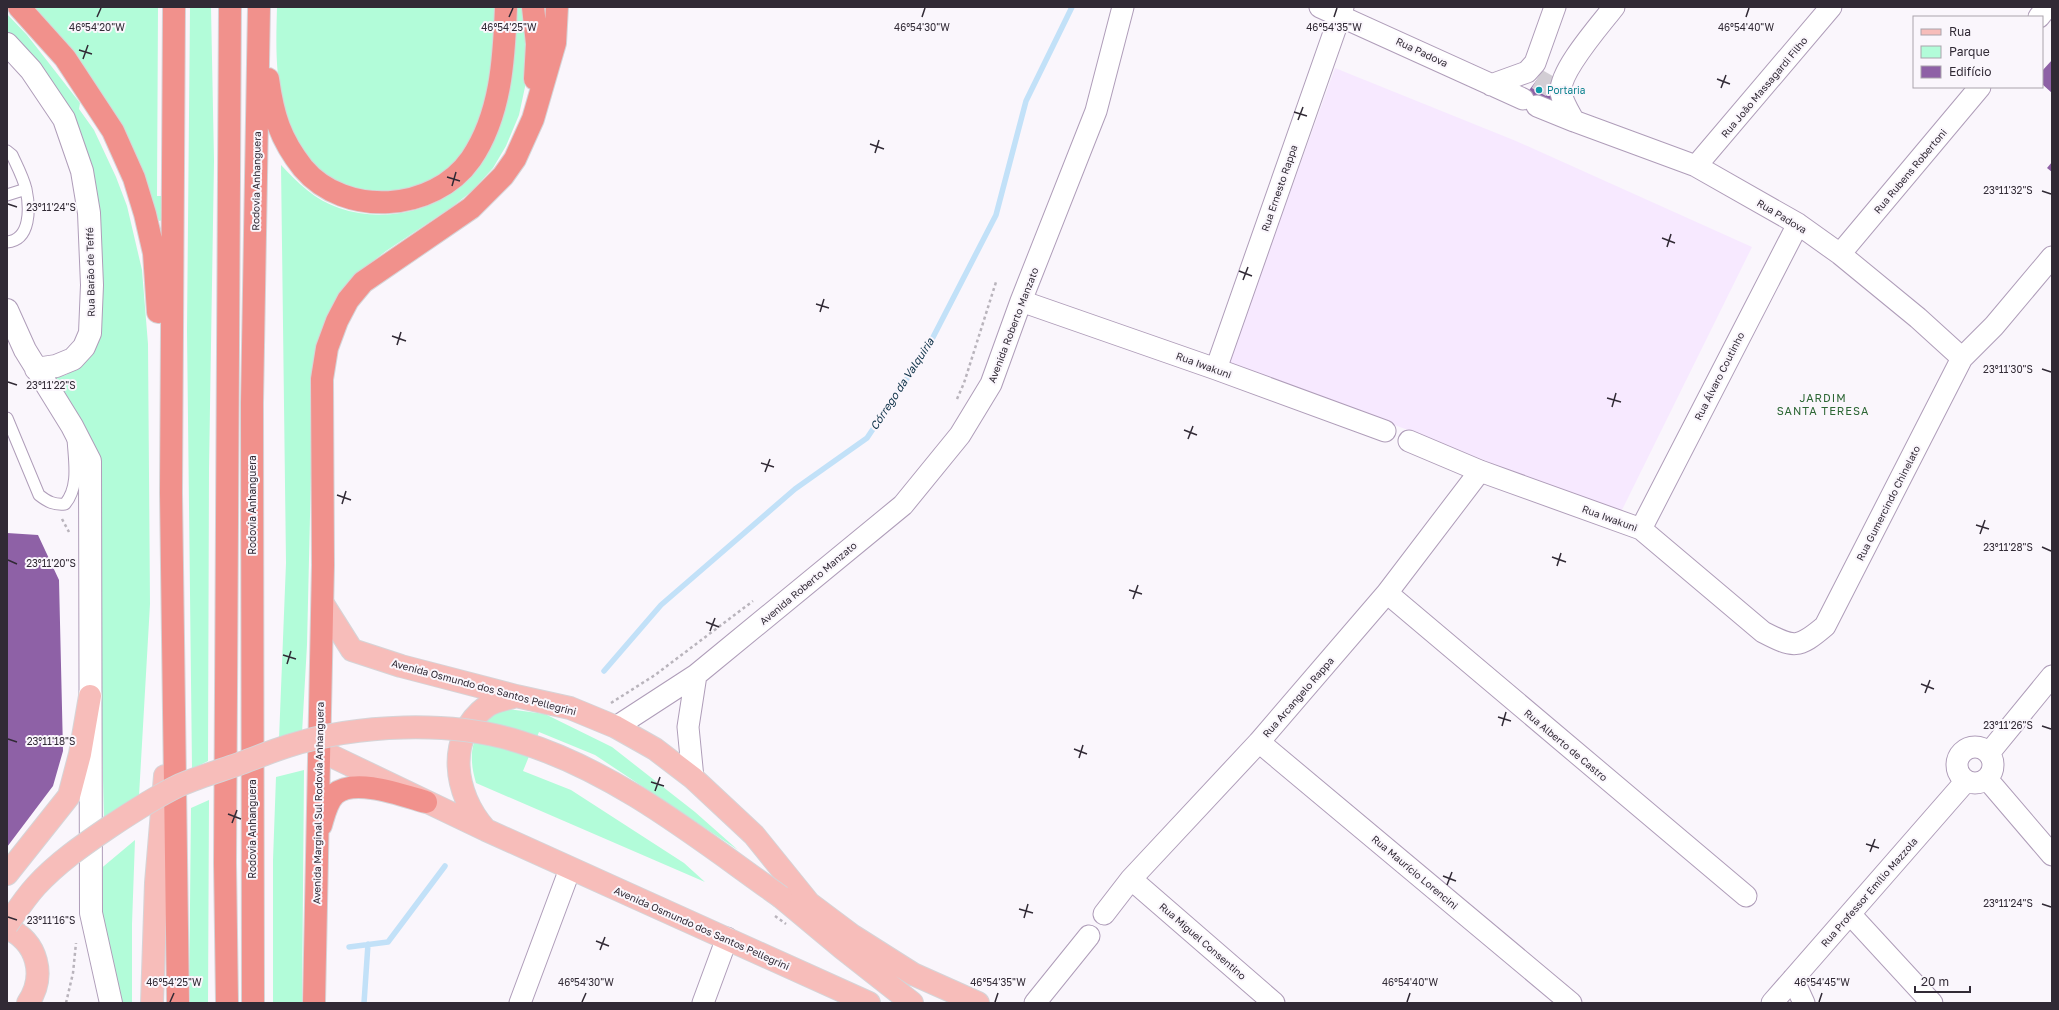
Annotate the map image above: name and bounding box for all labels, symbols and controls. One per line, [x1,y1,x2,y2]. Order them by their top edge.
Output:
legend [1913,16,2043,88]
text: 46°54'20"W [69,21,125,33]
text: 46°54'25"W [481,21,537,33]
text: 46°54'30"W [894,21,950,33]
text: 46°54'35"W [1306,21,1362,33]
text: 46°54'40"W [1718,21,1774,33]
text: Rua [1949,24,1971,39]
street label: Rua João Massagardi Filho [1718,34,1810,140]
street label: Rua Padova [1394,35,1450,69]
text: Parque [1949,44,1990,59]
text: Edifício [1949,64,1991,79]
place label: Portaria [1547,84,1585,96]
marker: Portaria [1534,85,1544,95]
street label: Rua Rubens Robertoni [1871,126,1949,216]
street label: Rodovia Anhanguera [249,131,263,231]
street label: Rua Ernesto Rappa [1259,143,1299,233]
text: 23°11'32"S [1983,184,2033,196]
street label: Rua Padova [1755,196,1809,236]
text: 23°11'24"S [26,201,76,213]
street label: Rua Barão de Teffé [83,227,97,317]
street label: Avenida Roberto Manzato [985,266,1041,384]
street label: Rua Álvaro Coutinho [1692,330,1746,422]
water label: Córrego da Valquiria [867,335,937,433]
street label: Rua Iwakuni [1175,349,1233,381]
text: 23°11'30"S [1983,363,2033,375]
text: 23°11'22"S [26,379,76,391]
district label: JARDIM SANTA TERESA [1777,391,1869,417]
street label: Rua Gumercindo Chinelato [1854,443,1922,563]
street label: Rodovia Anhanguera [246,455,258,555]
street label: Rua Iwakuni [1581,502,1639,534]
street label: Avenida Roberto Manzato [757,539,859,627]
text: 23°11'28"S [1983,541,2033,553]
text: 23°11'20"S [26,557,76,569]
street label: Rua Arcangelo Rappa [1260,654,1336,740]
street label: Avenida Osmundo dos Santos Pellegrini [390,657,578,717]
street label: Avenida Marginal Sul Rodovia Anhanguera [310,702,326,904]
street label: Rua Alberto de Castro [1522,707,1610,783]
text: 23°11'26"S [1983,719,2033,731]
text: 23°11'18"S [27,735,75,747]
street label: Rodovia Anhanguera [246,779,258,879]
street label: Rua Maurício Lorencini [1370,832,1460,912]
street label: Rua Professor Emílio Mazzola [1818,835,1920,949]
street label: Avenida Osmundo dos Santos Pellegrini [613,884,791,972]
text: 23°11'24"S [1983,897,2033,909]
street label: Rua Miguel Consentino [1157,900,1249,982]
text: 23°11'16"S [27,914,75,926]
scale bar [1915,968,1970,994]
text: 20 m [1921,974,1949,989]
text: 46°54'25"W [146,976,202,988]
text: 46°54'30"W [558,976,614,988]
text: 46°54'35"W [970,976,1026,988]
text: 46°54'40"W [1382,976,1438,988]
text: 46°54'45"W [1794,976,1850,988]

